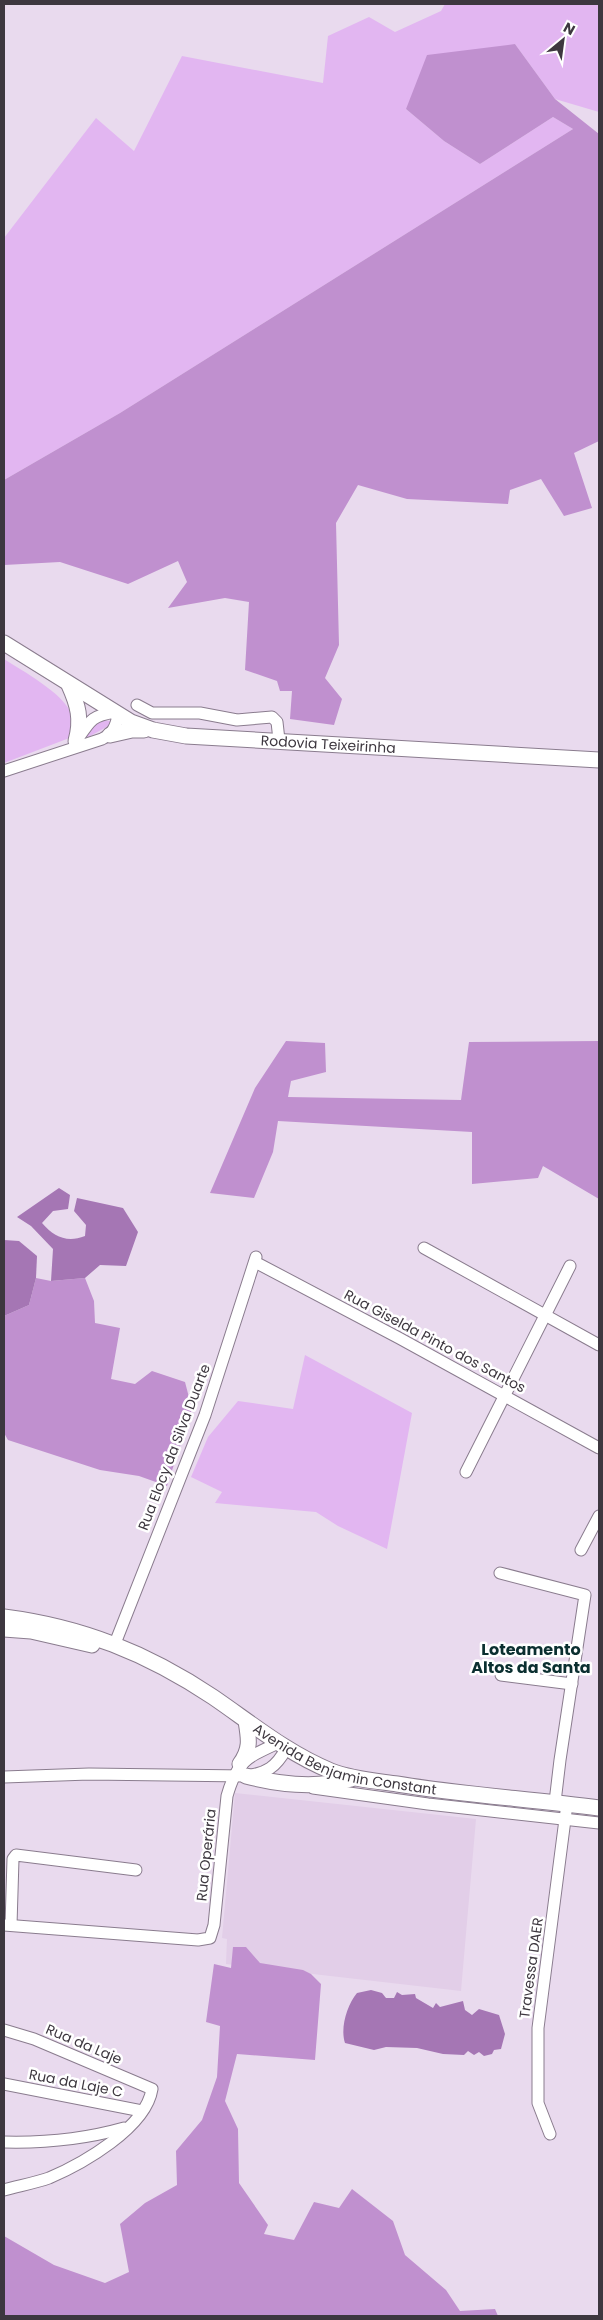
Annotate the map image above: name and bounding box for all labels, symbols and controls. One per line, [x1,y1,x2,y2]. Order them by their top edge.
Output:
north arrow [538,15,588,65]
text: N [560,17,579,40]
street label: Rodovia Teixeirinha [260,730,396,758]
street label: Rua Giselda Pinto dos Santos [341,1285,529,1397]
street label: Rua Elocy da Silva Duarte [133,1361,215,1533]
district label: Loteamento Altos da Santa [471,1638,591,1679]
street label: Avenida Benjamin Constant [249,1718,438,1800]
street label: Rua Operária [191,1808,221,1902]
street label: Travessa DAER [514,1916,548,2020]
street label: Rua da Laje [43,2019,125,2069]
street label: Rua da Laje C [27,2064,125,2102]

